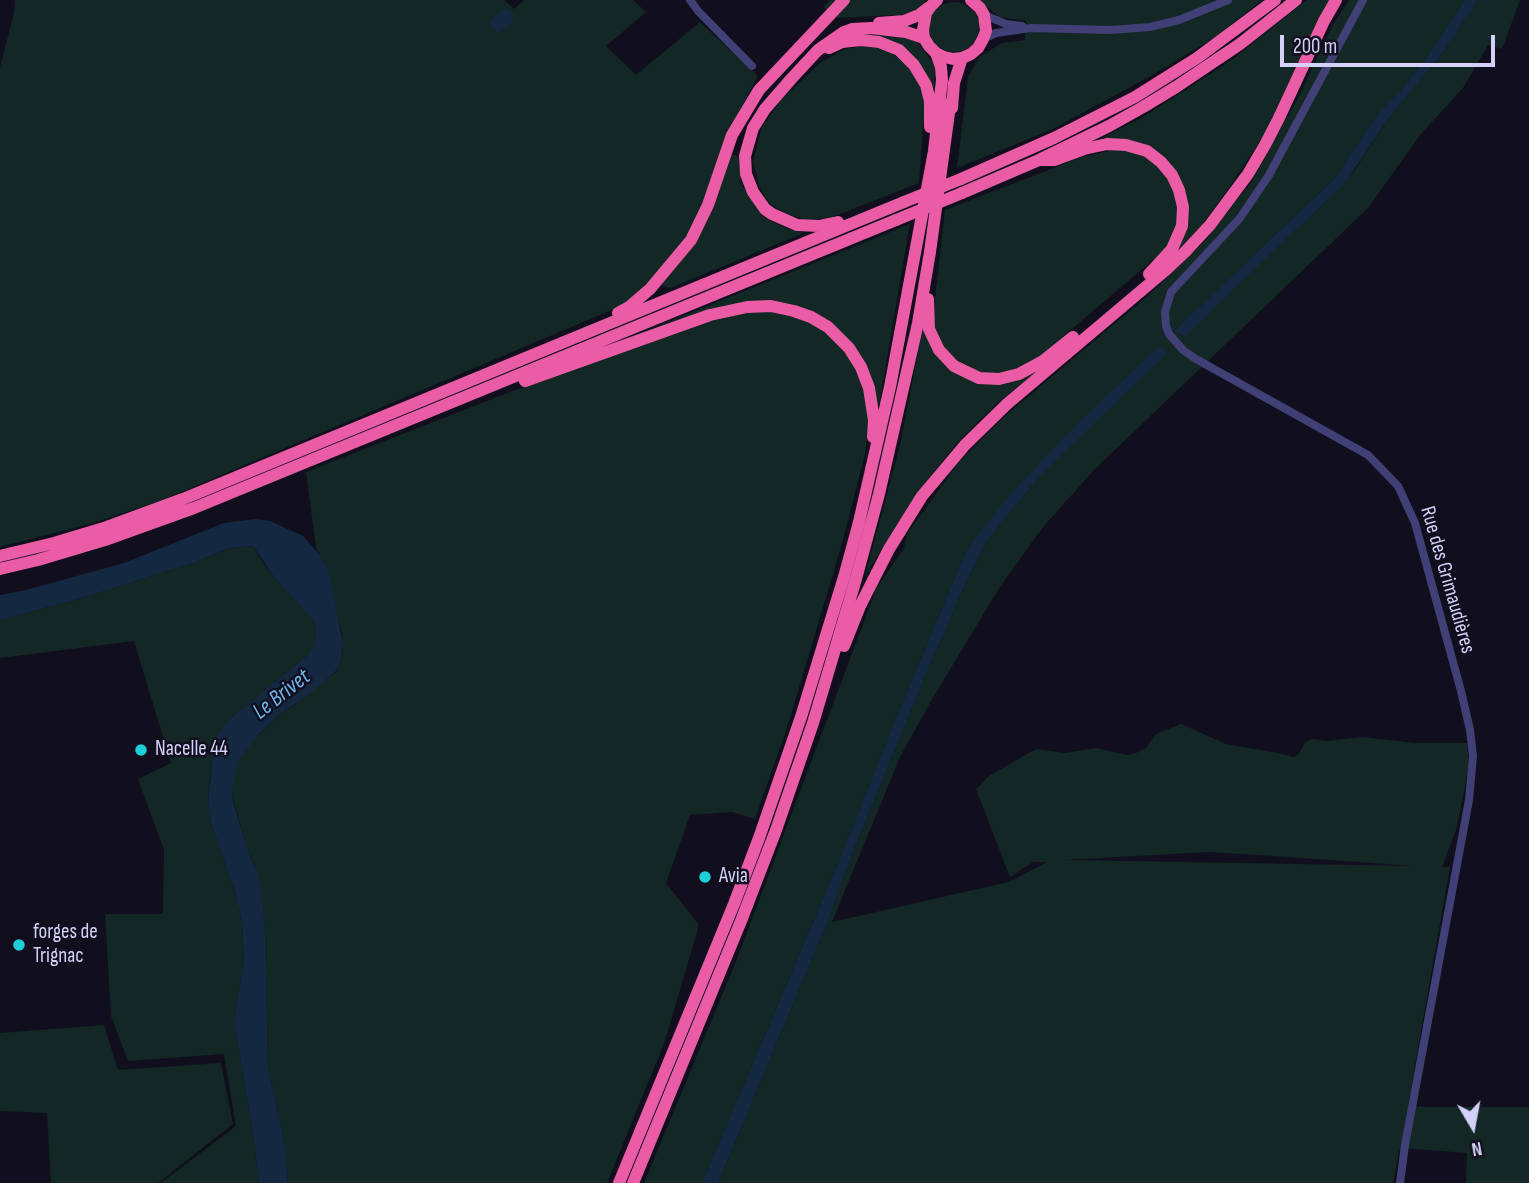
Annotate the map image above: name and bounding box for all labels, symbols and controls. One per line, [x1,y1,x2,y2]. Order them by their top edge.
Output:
scale bar [1284,21,1499,65]
text: 200 m [1293,34,1337,59]
street label: Rue des Grimaudières [1414,504,1480,656]
water label: Le Brivet [248,664,316,726]
place label: Nacelle 44 [155,737,228,763]
marker: Nacelle 44 [133,742,149,758]
place label: Avia [719,864,748,890]
marker: Avia [697,869,713,885]
place label: forges de Trignac [33,920,98,970]
marker: forges de Trignac [11,937,27,953]
north arrow [1438,1092,1508,1162]
text: N [1470,1136,1484,1160]

